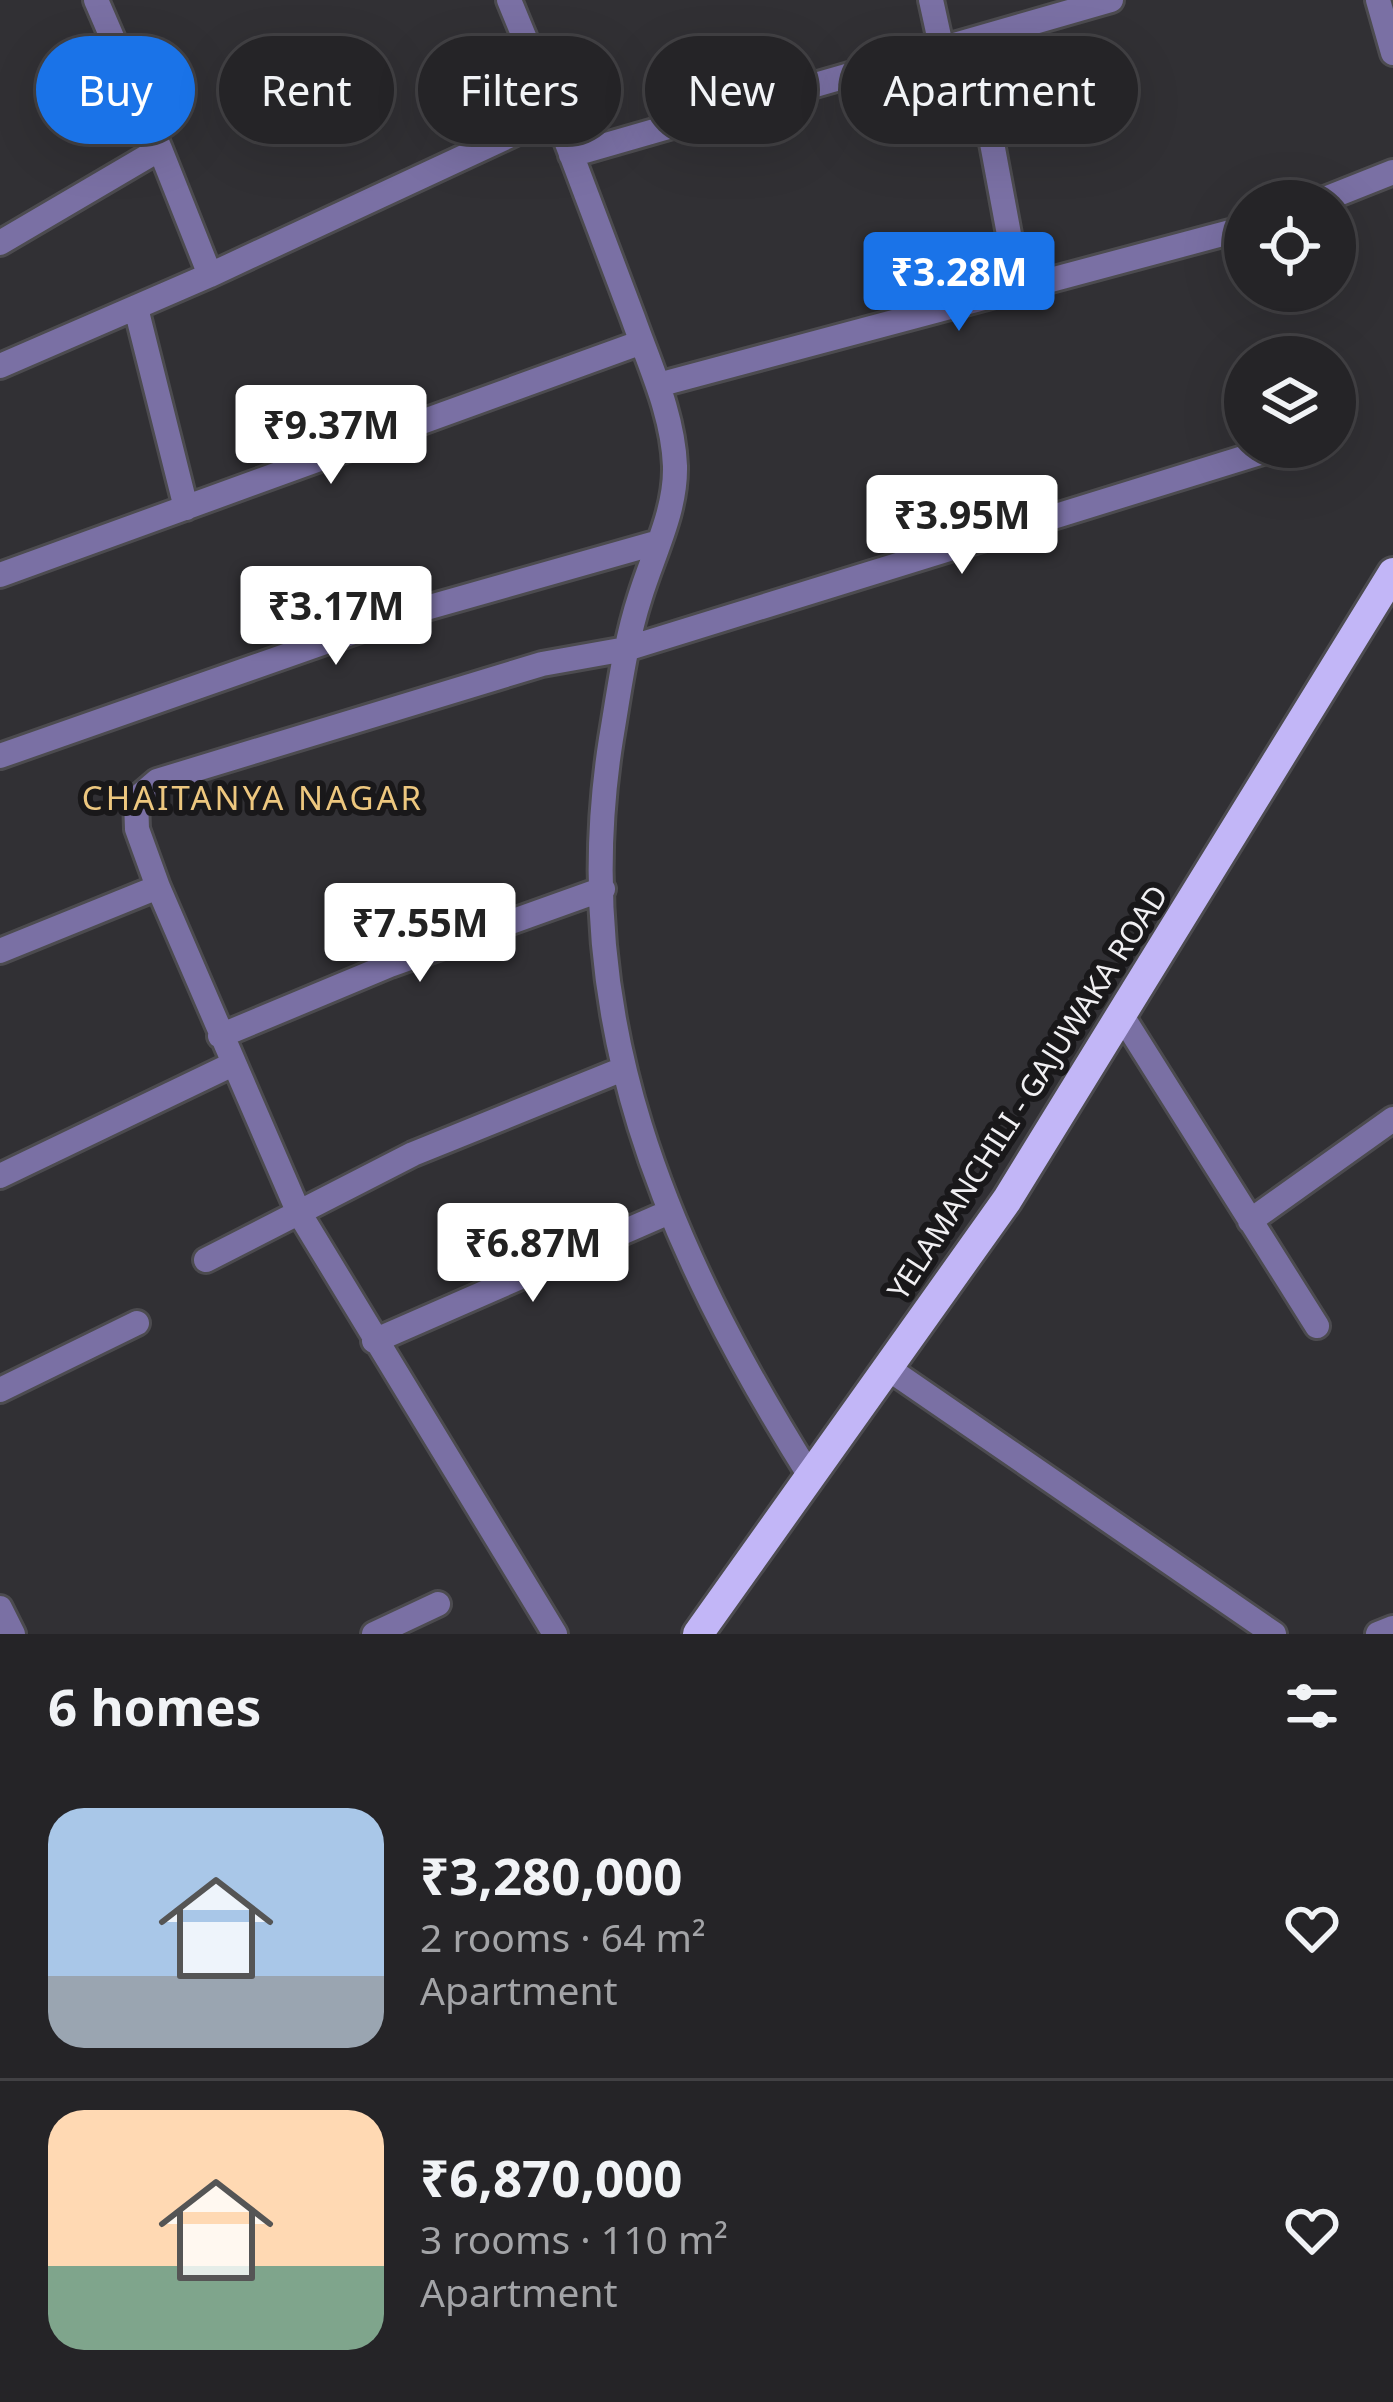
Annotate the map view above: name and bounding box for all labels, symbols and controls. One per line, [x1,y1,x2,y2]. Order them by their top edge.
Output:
chip: Buy [36,36,195,144]
chip: Rent [219,36,394,144]
chip: Filters [418,36,621,144]
chip: New [645,36,817,144]
chip: Apartment [841,36,1138,144]
map controls [1224,180,1356,468]
button: locate [1224,180,1356,312]
pin: ₹3.28M [861,232,1057,334]
text: ₹3.28M [891,244,1027,297]
button: layers [1224,336,1356,468]
pin: ₹9.37M [233,385,429,487]
text: ₹9.37M [263,397,399,450]
pin: ₹3.95M [864,475,1060,577]
text: ₹3.95M [894,487,1030,540]
pin: ₹3.17M [238,566,434,668]
text: ₹3.17M [268,578,404,631]
district label: CHAITANYA NAGAR [82,775,424,820]
street label: YELAMANCHILI - GAJUWAKA ROAD [877,877,1177,1307]
pin: ₹7.55M [322,883,518,985]
text: ₹7.55M [352,895,488,948]
pin: ₹6.87M [435,1203,631,1305]
text: ₹6.87M [465,1215,601,1268]
text: 6 homes [48,1671,261,1741]
icon: filters [1279,1673,1345,1739]
text: ₹3,280,000 [420,1840,682,1910]
icon: home [144,1856,288,2000]
icon: heart [1279,1895,1345,1961]
text: 2 rooms · 64 m² [420,1910,706,1963]
text: Apartment [420,1963,618,2016]
text: ₹6,870,000 [420,2142,682,2212]
icon: home [144,2158,288,2302]
icon: heart [1279,2197,1345,2263]
text: 3 rooms · 110 m² [420,2212,728,2265]
text: Apartment [420,2265,618,2318]

